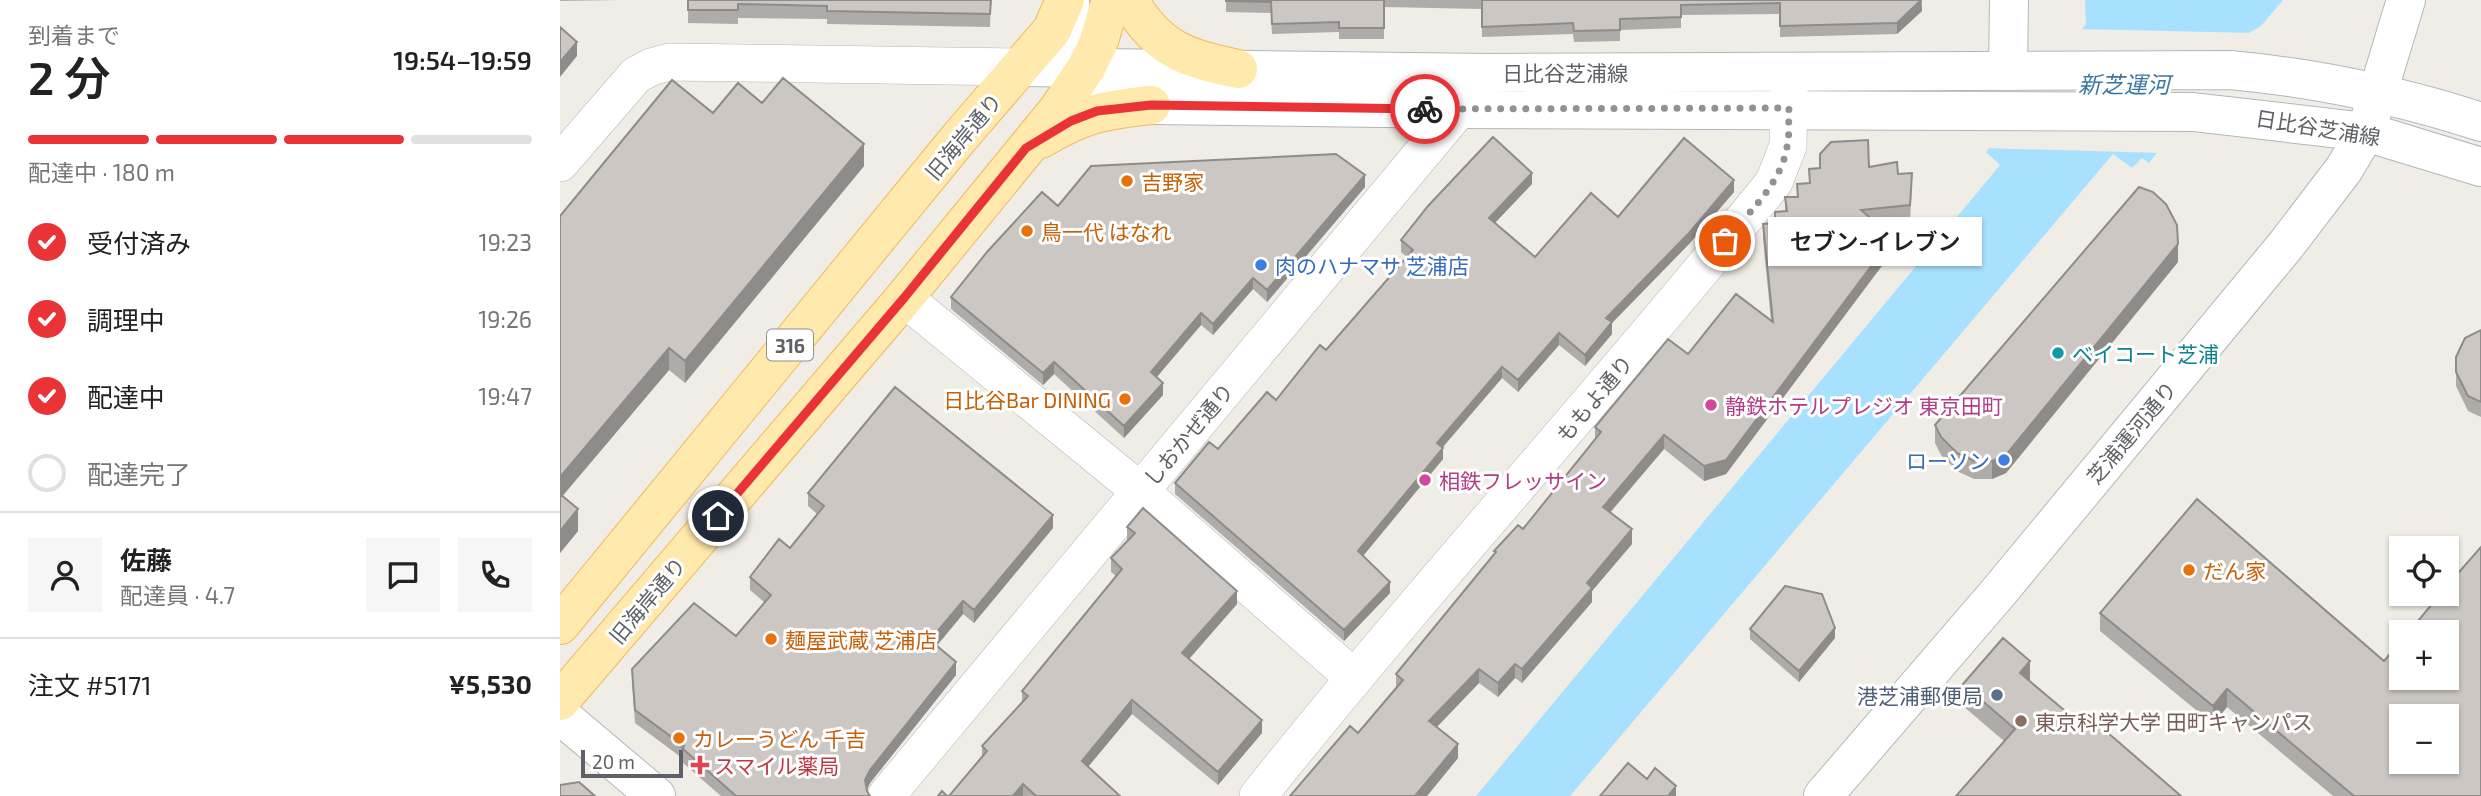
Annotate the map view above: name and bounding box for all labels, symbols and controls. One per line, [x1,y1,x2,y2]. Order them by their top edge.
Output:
text: 到着まで [28,21,120,49]
text: 19:54–19:59 [393,44,532,75]
text: 2 分 [28,49,110,104]
street label: 日比谷芝浦線 [1502,60,1628,85]
water label: 新芝運河 [2078,70,2174,98]
courier [1390,74,1460,144]
street label: 旧海岸通り [920,88,1006,184]
icon: bike [1406,90,1444,128]
street label: 日比谷芝浦線 [2254,105,2382,149]
text: 配達中 · 180 m [28,158,175,186]
place label: 吉野家 [1141,169,1204,194]
marker: 吉野家 [1119,173,1135,189]
pin [1695,211,1755,271]
callout: セブン-イレブン [1767,216,1980,266]
place label: 鳥一代 はなれ [1041,219,1172,244]
icon: bag [1706,222,1744,260]
icon: check [28,223,66,261]
marker: 鳥一代 はなれ [1019,223,1035,239]
text: 受付済み [87,227,191,258]
text: セブン-イレブン [1790,227,1960,255]
text: 19:23 [479,228,532,256]
place label: 肉のハナマサ 芝浦店 [1275,253,1469,278]
marker: 肉のハナマサ 芝浦店 [1253,257,1269,273]
icon: check [28,300,66,338]
text: 調理中 [87,304,165,335]
text: 19:26 [478,305,532,333]
road number: 316 [767,330,813,360]
place label: ベイコート芝浦 [2072,341,2219,366]
marker: ベイコート芝浦 [2050,345,2066,361]
street label: ももよ通り [1551,350,1637,446]
street label: 芝浦運河通り [2081,376,2181,488]
icon: check [28,377,66,415]
street label: しおかぜ通り [1138,378,1238,490]
text: 配達中 [87,381,165,412]
text: 19:47 [478,382,532,410]
place label: 日比谷Bar DINING [943,387,1111,412]
marker: 日比谷Bar DINING [1117,391,1133,407]
place label: 静鉄ホテルプレジオ 東京田町 [1725,393,2003,418]
marker: 静鉄ホテルプレジオ 東京田町 [1703,397,1719,413]
place label: ローソン [1906,448,1990,473]
marker: ローソン [1996,452,2012,468]
text: 配達完了 [87,458,191,489]
place label: 相鉄フレッサイン [1439,468,1607,493]
marker: 相鉄フレッサイン [1417,472,1433,488]
pin [688,486,748,546]
icon: home [699,497,737,535]
map controls [2389,536,2459,774]
button: locate [2389,536,2459,606]
button: person [28,538,102,612]
button: chat [366,538,440,612]
button: phone [458,538,532,612]
text: 佐藤 [120,544,172,575]
street label: 旧海岸通り [604,552,690,648]
place label: だん家 [2203,558,2266,583]
marker: だん家 [2181,562,2197,578]
text: 配達員 · 4.7 [120,581,235,609]
button: + [2389,620,2459,690]
place label: 麺屋武蔵 芝浦店 [785,627,937,652]
marker: 麺屋武蔵 芝浦店 [763,631,779,647]
text: ¥5,530 [449,668,532,699]
text: 注文 #5171 [28,669,152,700]
place label: 港芝浦郵便局 [1857,683,1983,708]
marker: 港芝浦郵便局 [1989,687,2005,703]
button: − [2389,704,2459,774]
place label: 東京科学大学 田町キャンパス [2035,709,2313,734]
marker: 東京科学大学 田町キャンパス [2013,713,2029,729]
place label: カレーうどん 千吉 [693,726,866,751]
marker: カレーうどん 千吉 [671,730,687,746]
scale bar [581,747,682,779]
text: 20 m [592,750,635,773]
place label: スマイル薬局 [714,753,839,778]
marker: スマイル薬局 [692,757,708,773]

